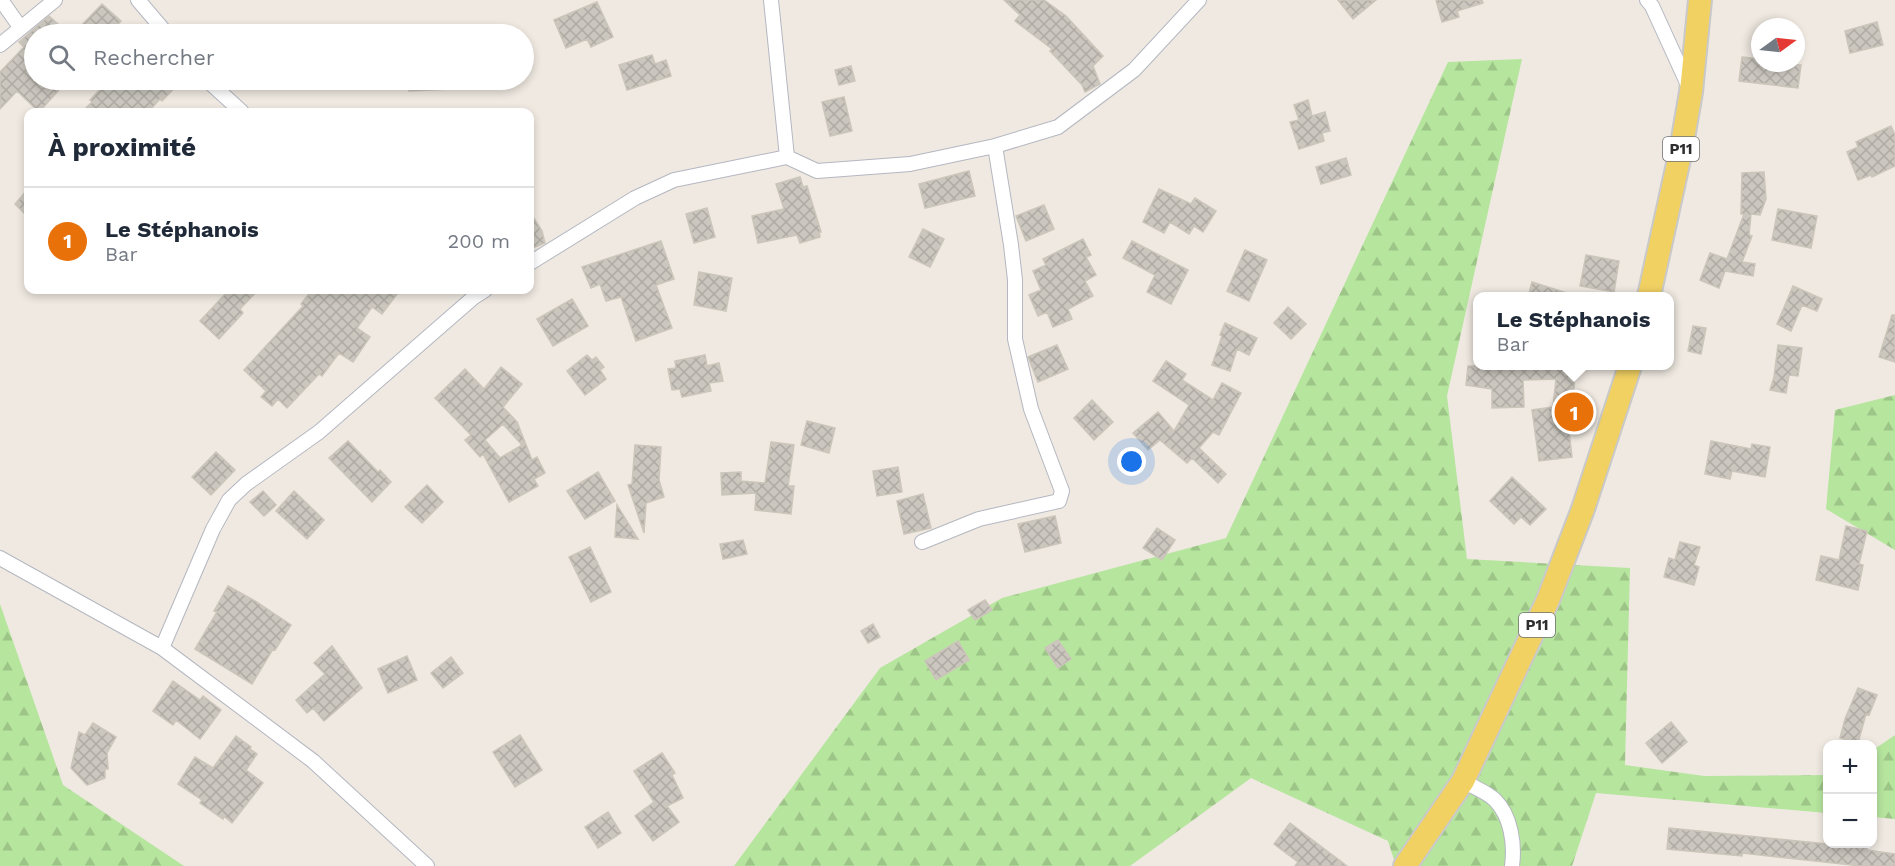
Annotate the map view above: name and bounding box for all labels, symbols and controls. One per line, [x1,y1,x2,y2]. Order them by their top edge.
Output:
north arrow [1751,18,1805,72]
search box [24,24,534,90]
icon: search [45,41,78,74]
text: Rechercher [93,45,215,70]
text: À proximité [48,132,196,162]
road number: P11 [1663,137,1699,161]
text: Le Stéphanois [105,217,259,242]
text: 1 [63,229,72,253]
text: 200 m [448,229,510,253]
text: Bar [105,242,138,266]
popup [1473,292,1674,370]
text: Le Stéphanois [1497,307,1650,332]
text: Bar [1497,332,1529,356]
pin: 1 [1554,390,1594,434]
your location [1117,447,1146,476]
road number: P11 [1519,613,1555,637]
map controls [1823,740,1877,848]
button: + [1823,740,1877,794]
button: − [1823,794,1877,848]

